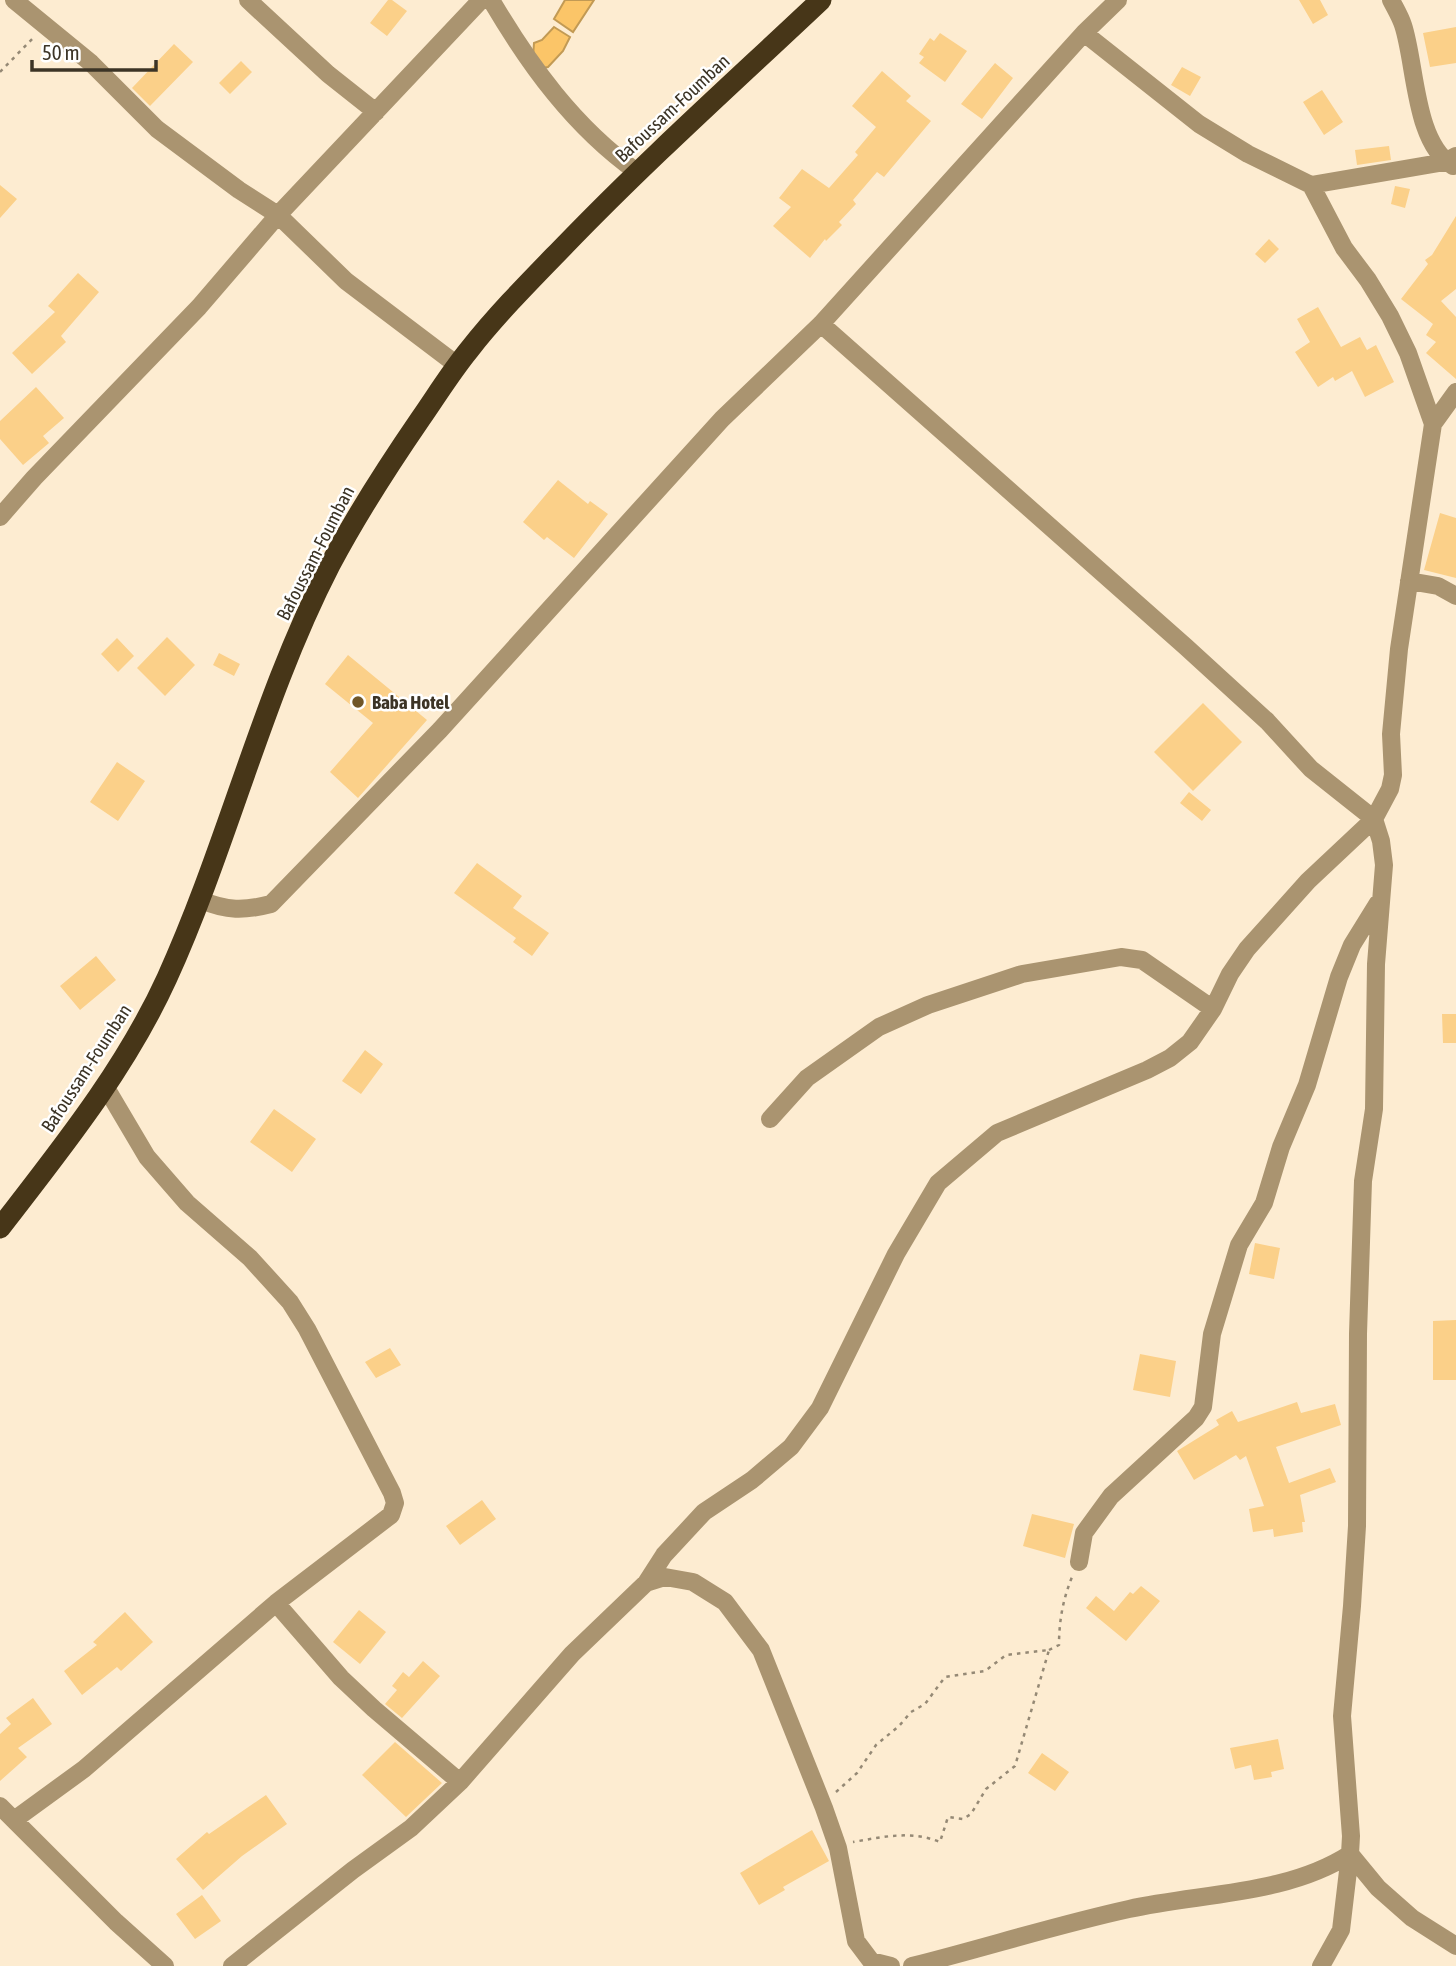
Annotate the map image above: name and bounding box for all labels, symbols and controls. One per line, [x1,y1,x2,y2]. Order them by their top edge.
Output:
scale bar [32,28,156,72]
text: 50 m [42,40,80,64]
street label: Bafoussam-Foumban [610,49,734,167]
street label: Bafoussam-Foumban [272,482,358,624]
place label: Baba Hotel [372,691,450,713]
marker: Baba Hotel [350,694,366,710]
street label: Bafoussam-Foumban [36,1000,136,1136]

